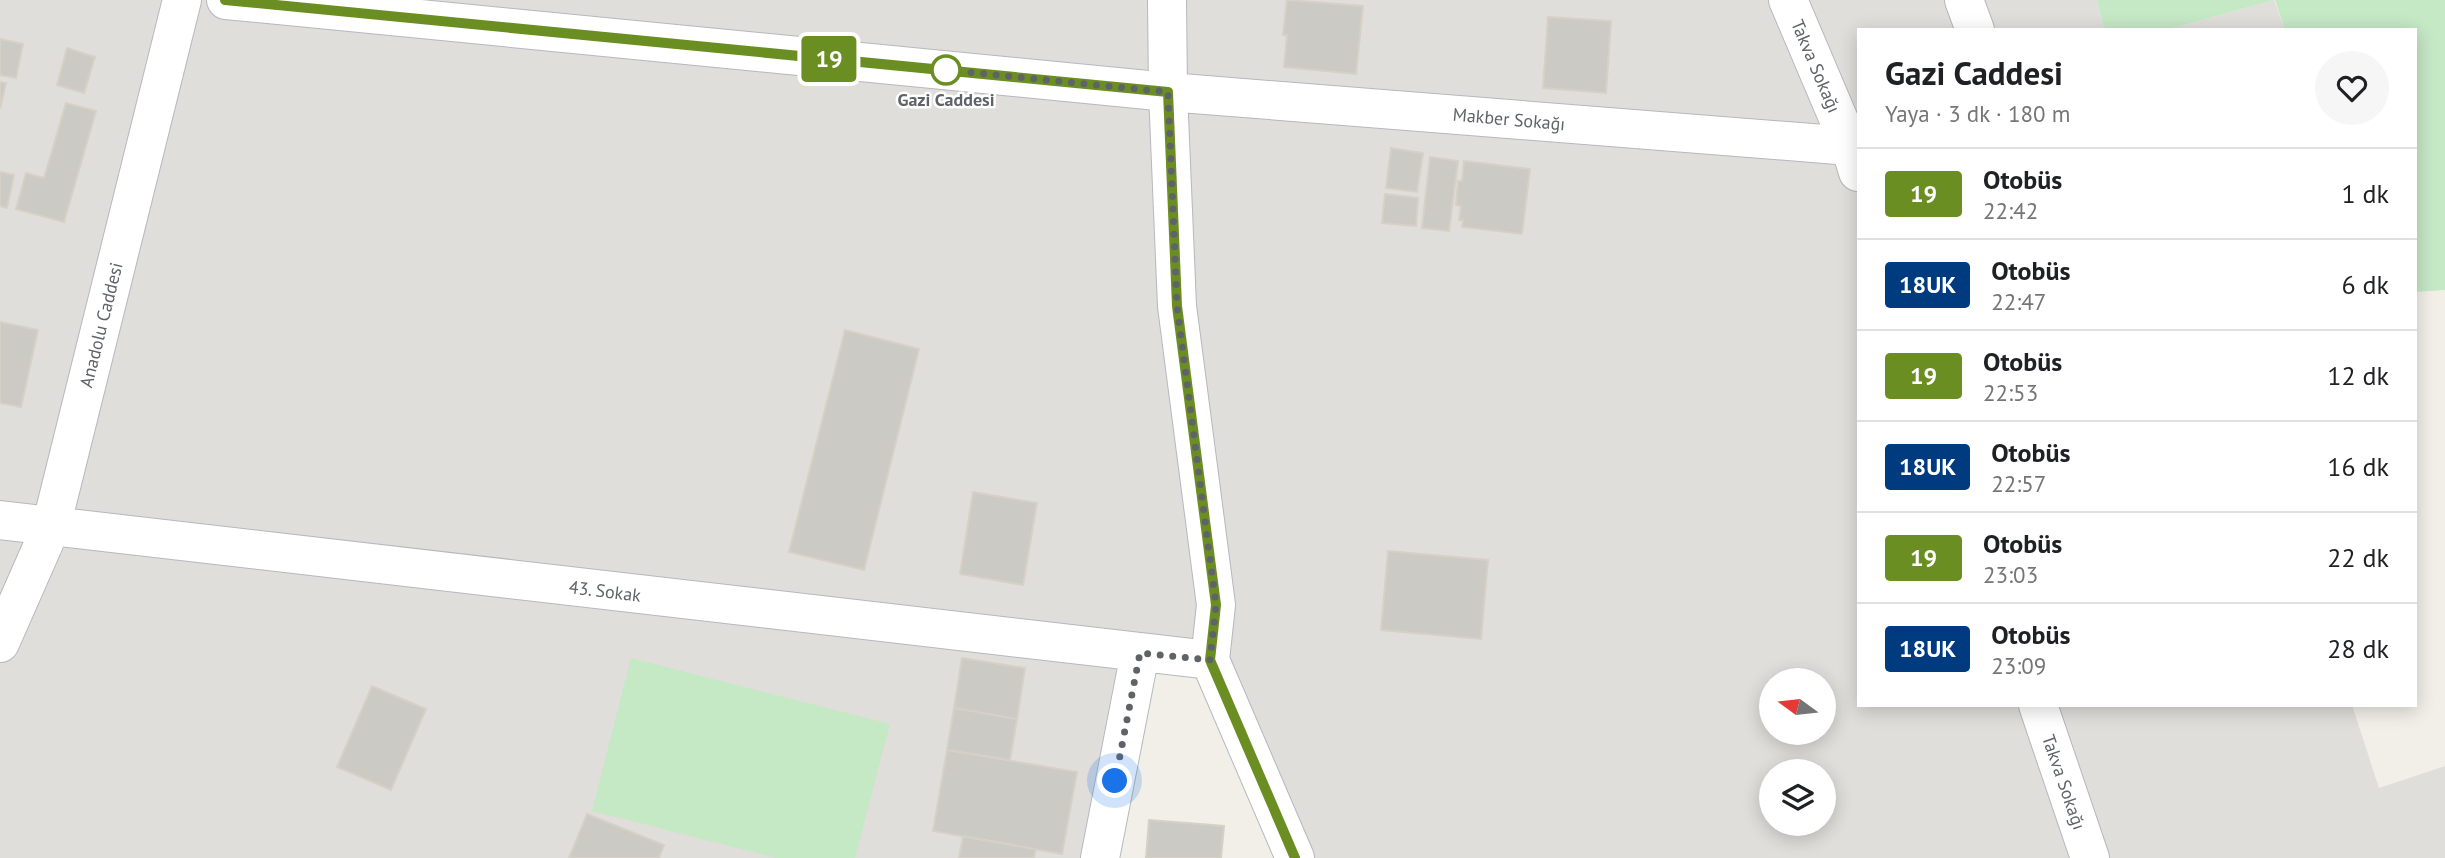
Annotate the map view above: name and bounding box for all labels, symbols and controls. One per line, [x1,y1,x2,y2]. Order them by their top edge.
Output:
street label: Takva Sokağı [1786,16,1846,116]
line badge: 19 [798,36,860,82]
text: 19 [815,43,843,74]
text: Gazi Caddesi [1885,51,2063,94]
button: heart [2315,51,2389,125]
marker: Gazi Caddesi [931,55,961,85]
place label: Gazi Caddesi [897,88,995,111]
text: Yaya · 3 dk · 180 m [1885,99,2070,128]
street label: Makber Sokağı [1452,103,1566,135]
text: Otobüs [1983,163,2062,196]
text: 1 dk [2341,177,2389,210]
text: 19 [1910,178,1937,209]
text: 22:42 [1983,196,2038,225]
text: Otobüs [1991,254,2070,287]
street label: Anadolu Caddesi [74,260,128,390]
text: 6 dk [2341,268,2389,301]
text: 18UK [1899,269,1956,300]
text: 22:47 [1991,287,2046,316]
text: Otobüs [1983,345,2062,378]
text: 12 dk [2327,359,2389,392]
text: 19 [1910,360,1937,391]
text: 22:53 [1983,378,2038,407]
text: Otobüs [1991,436,2070,469]
text: 16 dk [2327,450,2389,483]
text: 18UK [1899,451,1956,482]
text: 22:57 [1991,469,2046,498]
text: Otobüs [1983,527,2062,560]
text: 22 dk [2327,541,2389,574]
text: 19 [1910,542,1937,573]
text: 23:03 [1983,560,2038,589]
street label: 43. Sokak [568,575,643,607]
text: Otobüs [1991,618,2070,651]
text: 28 dk [2327,632,2389,665]
text: 18UK [1899,633,1956,664]
text: 23:09 [1991,651,2046,680]
north arrow [1759,668,1836,746]
map controls [1759,668,1836,836]
street label: Takva Sokağı [2037,731,2091,833]
button: layers [1759,759,1836,836]
your location [1097,763,1132,798]

